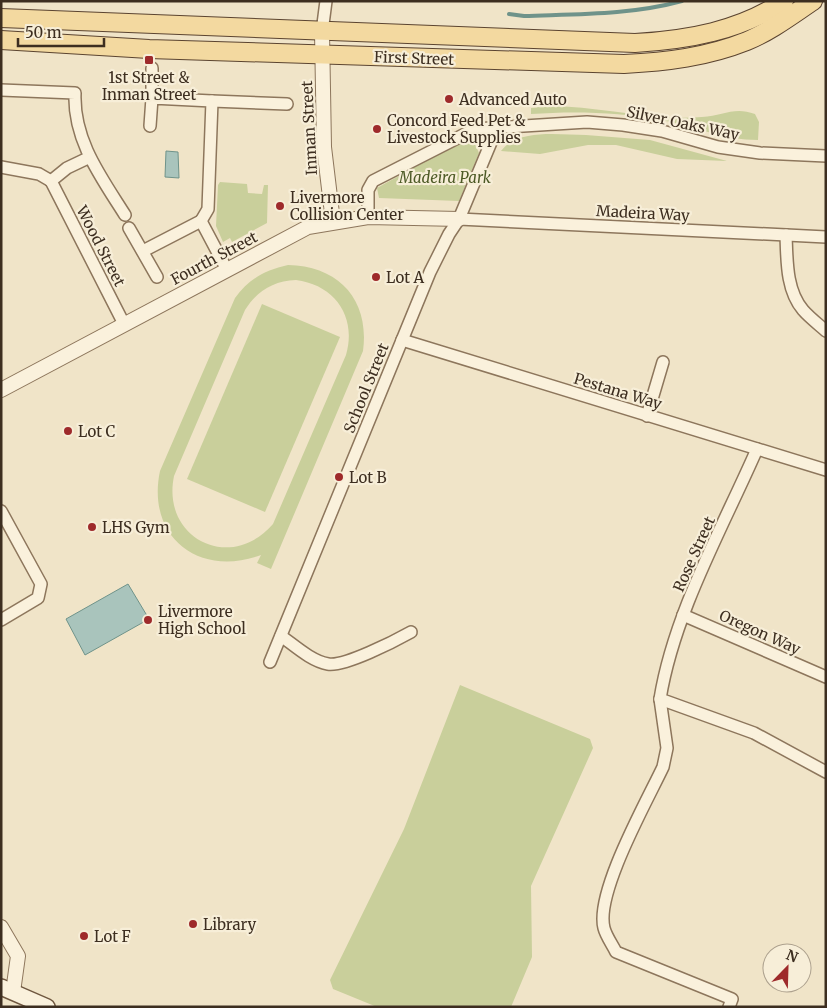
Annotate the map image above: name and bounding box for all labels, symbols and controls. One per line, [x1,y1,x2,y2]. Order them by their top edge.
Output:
scale bar [18,15,104,47]
text: 50 m [25,23,62,42]
street label: First Street [374,47,454,69]
marker: 1st Street & Inman Street [143,54,155,66]
place label: 1st Street & Inman Street [102,68,196,104]
street label: Inman Street [297,80,321,176]
place label: Advanced Auto [458,90,567,109]
marker: Advanced Auto [443,93,455,105]
street label: Silver Oaks Way [625,102,741,144]
place label: Concord Feed Pet & Livestock Supplies [387,111,526,147]
marker: Concord Feed Pet & Livestock Supplies [371,123,383,135]
park label: Madeira Park [398,168,492,187]
place label: Livermore Collision Center [290,188,404,224]
marker: Livermore Collision Center [274,200,286,212]
street label: Madeira Way [596,201,691,225]
street label: Wood Street [72,202,130,290]
street label: Fourth Street [167,227,261,289]
place label: Lot A [386,268,425,287]
marker: Lot A [370,271,382,283]
street label: School Street [339,340,393,436]
street label: Pestana Way [572,369,665,413]
place label: Lot C [78,422,116,441]
marker: Lot C [62,425,74,437]
place label: Lot B [349,468,387,487]
marker: Lot B [333,471,345,483]
street label: Rose Street [669,513,719,595]
place label: LHS Gym [102,518,170,537]
marker: LHS Gym [86,521,98,533]
place label: Livermore High School [158,602,246,638]
street label: Oregon Way [716,606,804,659]
marker: Livermore High School [142,614,154,626]
place label: Library [203,915,256,934]
marker: Library [187,918,199,930]
place label: Lot F [94,927,131,946]
marker: Lot F [78,930,90,942]
north arrow [762,943,812,993]
text: N [783,946,801,966]

